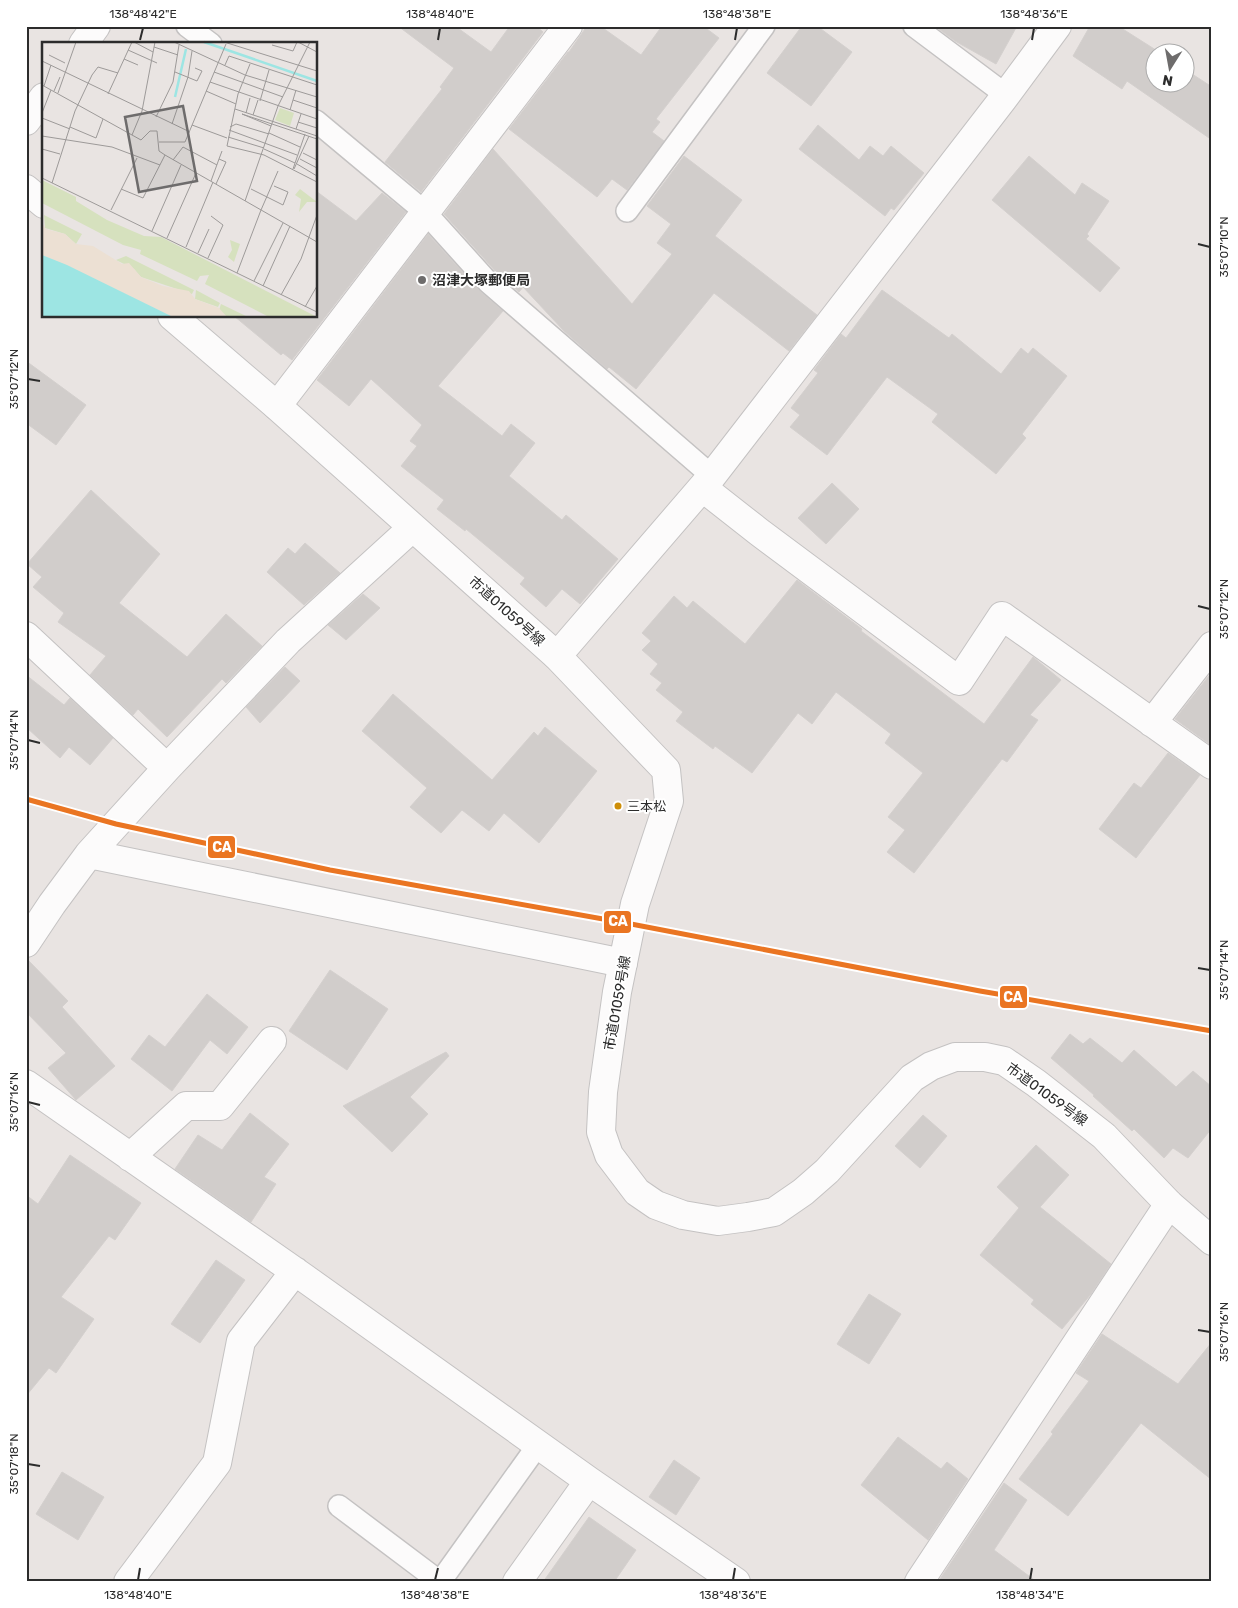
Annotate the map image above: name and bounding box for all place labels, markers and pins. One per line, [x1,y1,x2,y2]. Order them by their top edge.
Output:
place label: 沼津大塚郵便局 [432,272,530,289]
marker: 沼津大塚郵便局 [416,274,428,286]
place label: 三本松 [627,799,666,814]
marker: 三本松 [613,801,623,811]

